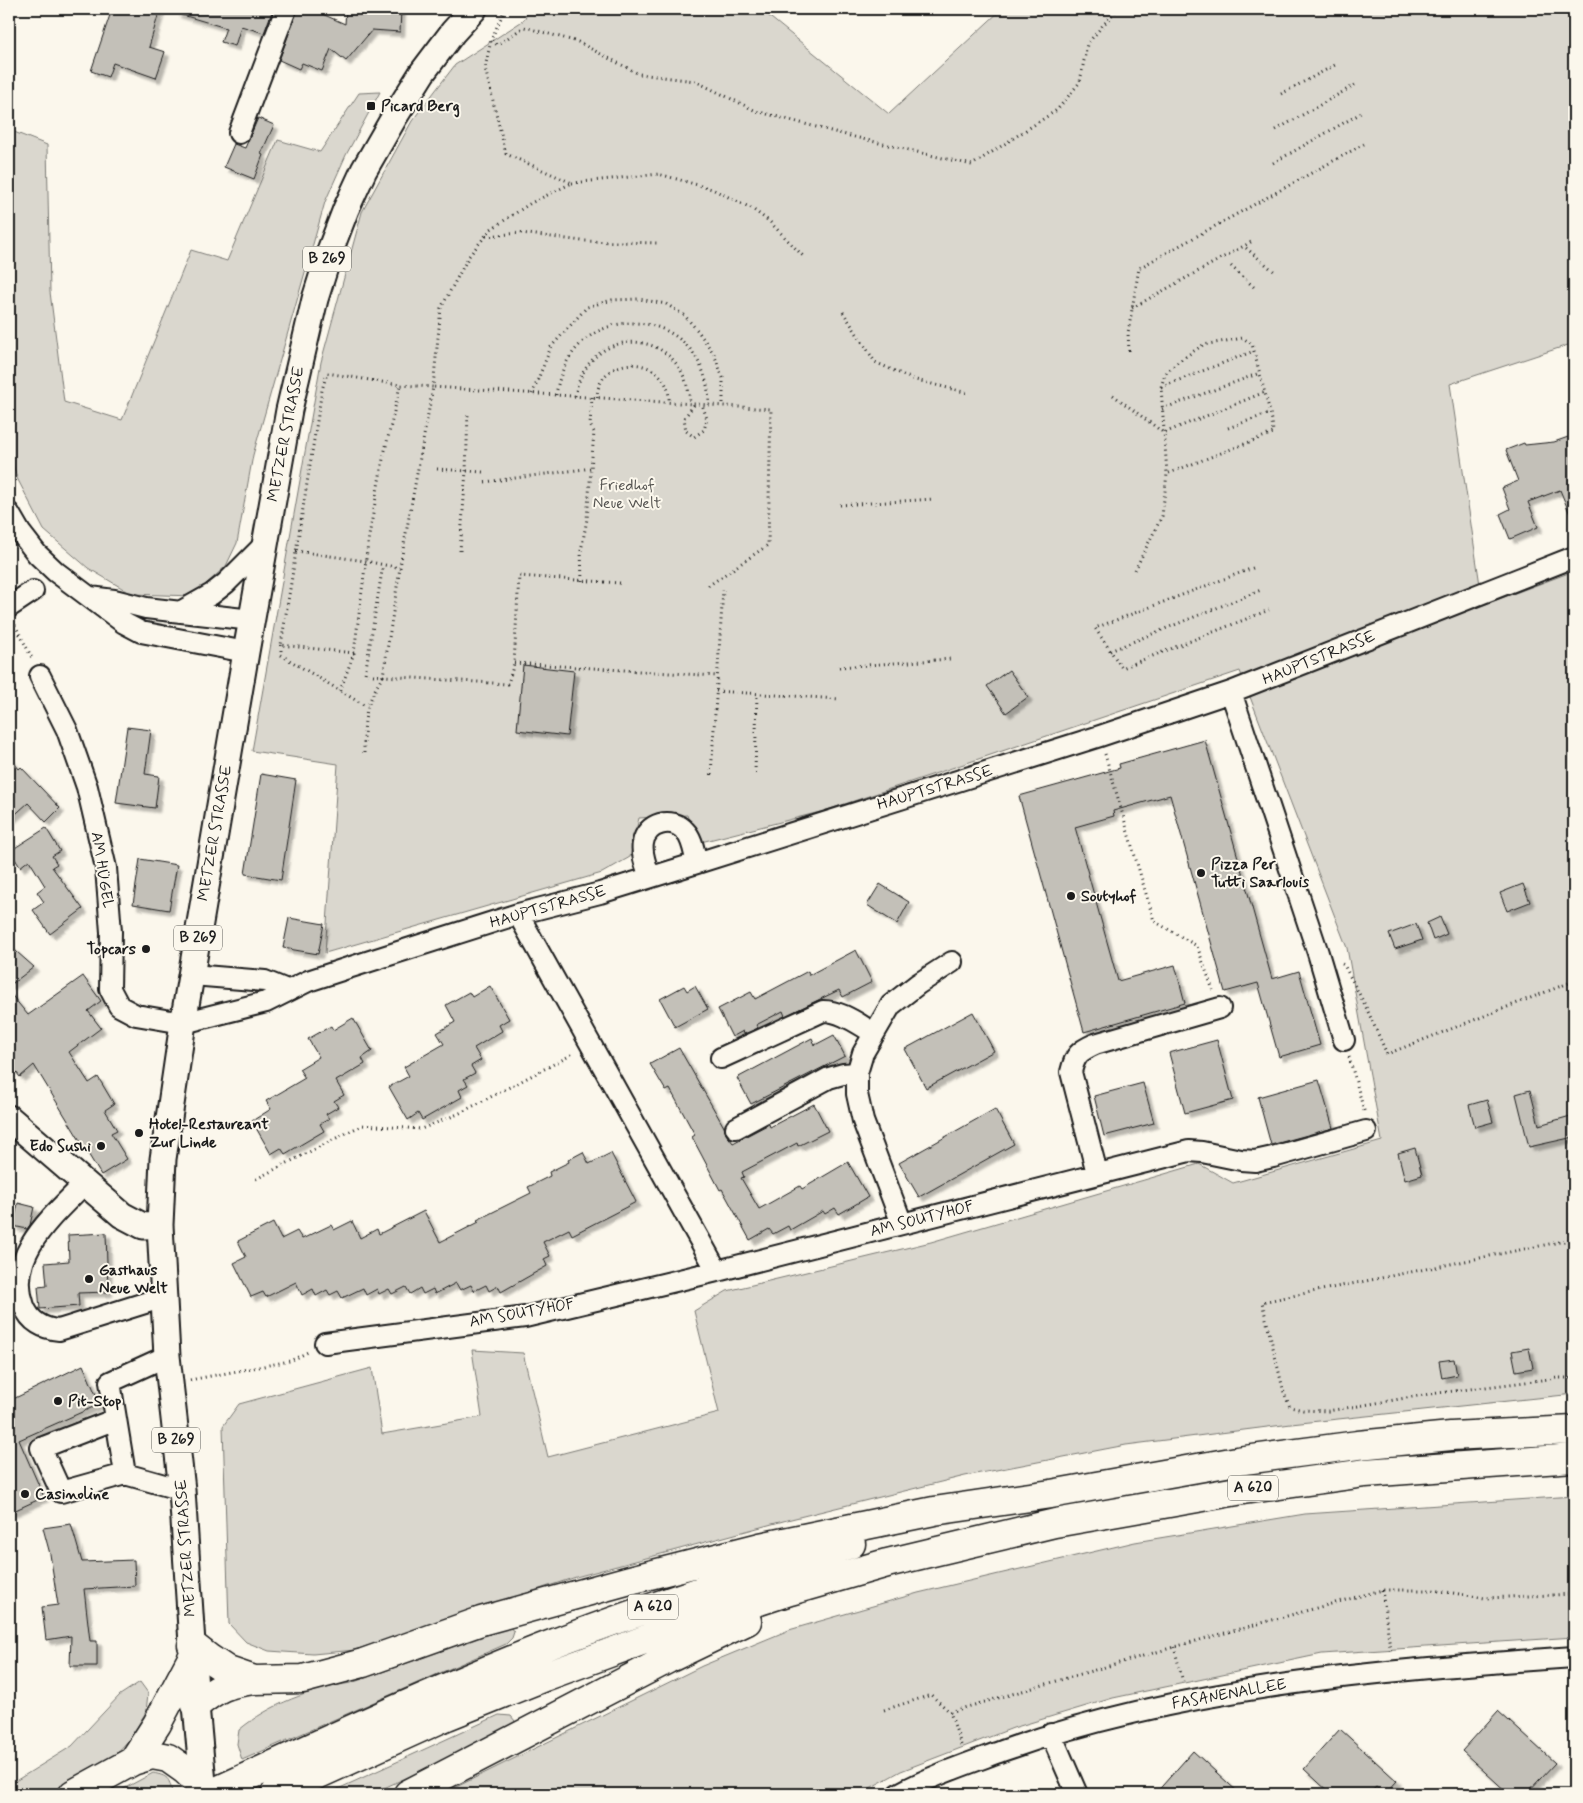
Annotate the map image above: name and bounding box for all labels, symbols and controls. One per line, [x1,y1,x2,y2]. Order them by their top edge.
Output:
place label: Picard Berg [381,96,460,118]
marker: Picard Berg [365,100,377,112]
road number: B 269 [303,246,351,272]
street label: METZER STRASSE [263,364,309,504]
park label: Friedhof Neue Welt [593,475,662,514]
street label: HAUPTSTRASSE [1259,626,1379,690]
street label: HAUPTSTRASSE [875,760,995,816]
street label: METZER STRASSE [193,763,237,903]
street label: AM HÜGEL [86,830,118,910]
place label: Pizza Per Tutti Saarlouis [1211,854,1310,893]
marker: Pizza Per Tutti Saarlouis [1195,867,1207,879]
street label: HAUPTSTRASSE [487,880,609,934]
place label: Soutyhof [1081,886,1137,907]
marker: Soutyhof [1065,890,1077,902]
road number: B 269 [174,926,222,950]
place label: Topcars [86,939,136,960]
marker: Topcars [140,943,152,955]
place label: Hotel-Restaureant Zur Linde [149,1114,269,1153]
marker: Hotel-Restaureant Zur Linde [133,1127,145,1139]
place label: Edo Sushi [30,1136,91,1157]
marker: Edo Sushi [95,1140,107,1152]
street label: AM SOUTYHOF [868,1196,976,1242]
place label: Gasthaus Neue Welt [99,1260,168,1299]
marker: Gasthaus Neue Welt [83,1273,95,1285]
street label: AM SOUTYHOF [468,1293,576,1333]
place label: Pit-Stop [68,1391,122,1412]
marker: Pit-Stop [52,1395,64,1407]
road number: B 269 [152,1428,200,1452]
road number: A 620 [1228,1476,1278,1500]
street label: METZER STRASSE [171,1479,201,1617]
place label: Casinoline [35,1484,109,1505]
marker: Casinoline [19,1488,31,1500]
road number: A 620 [628,1594,678,1620]
street label: FASANENALLEE [1170,1674,1288,1714]

